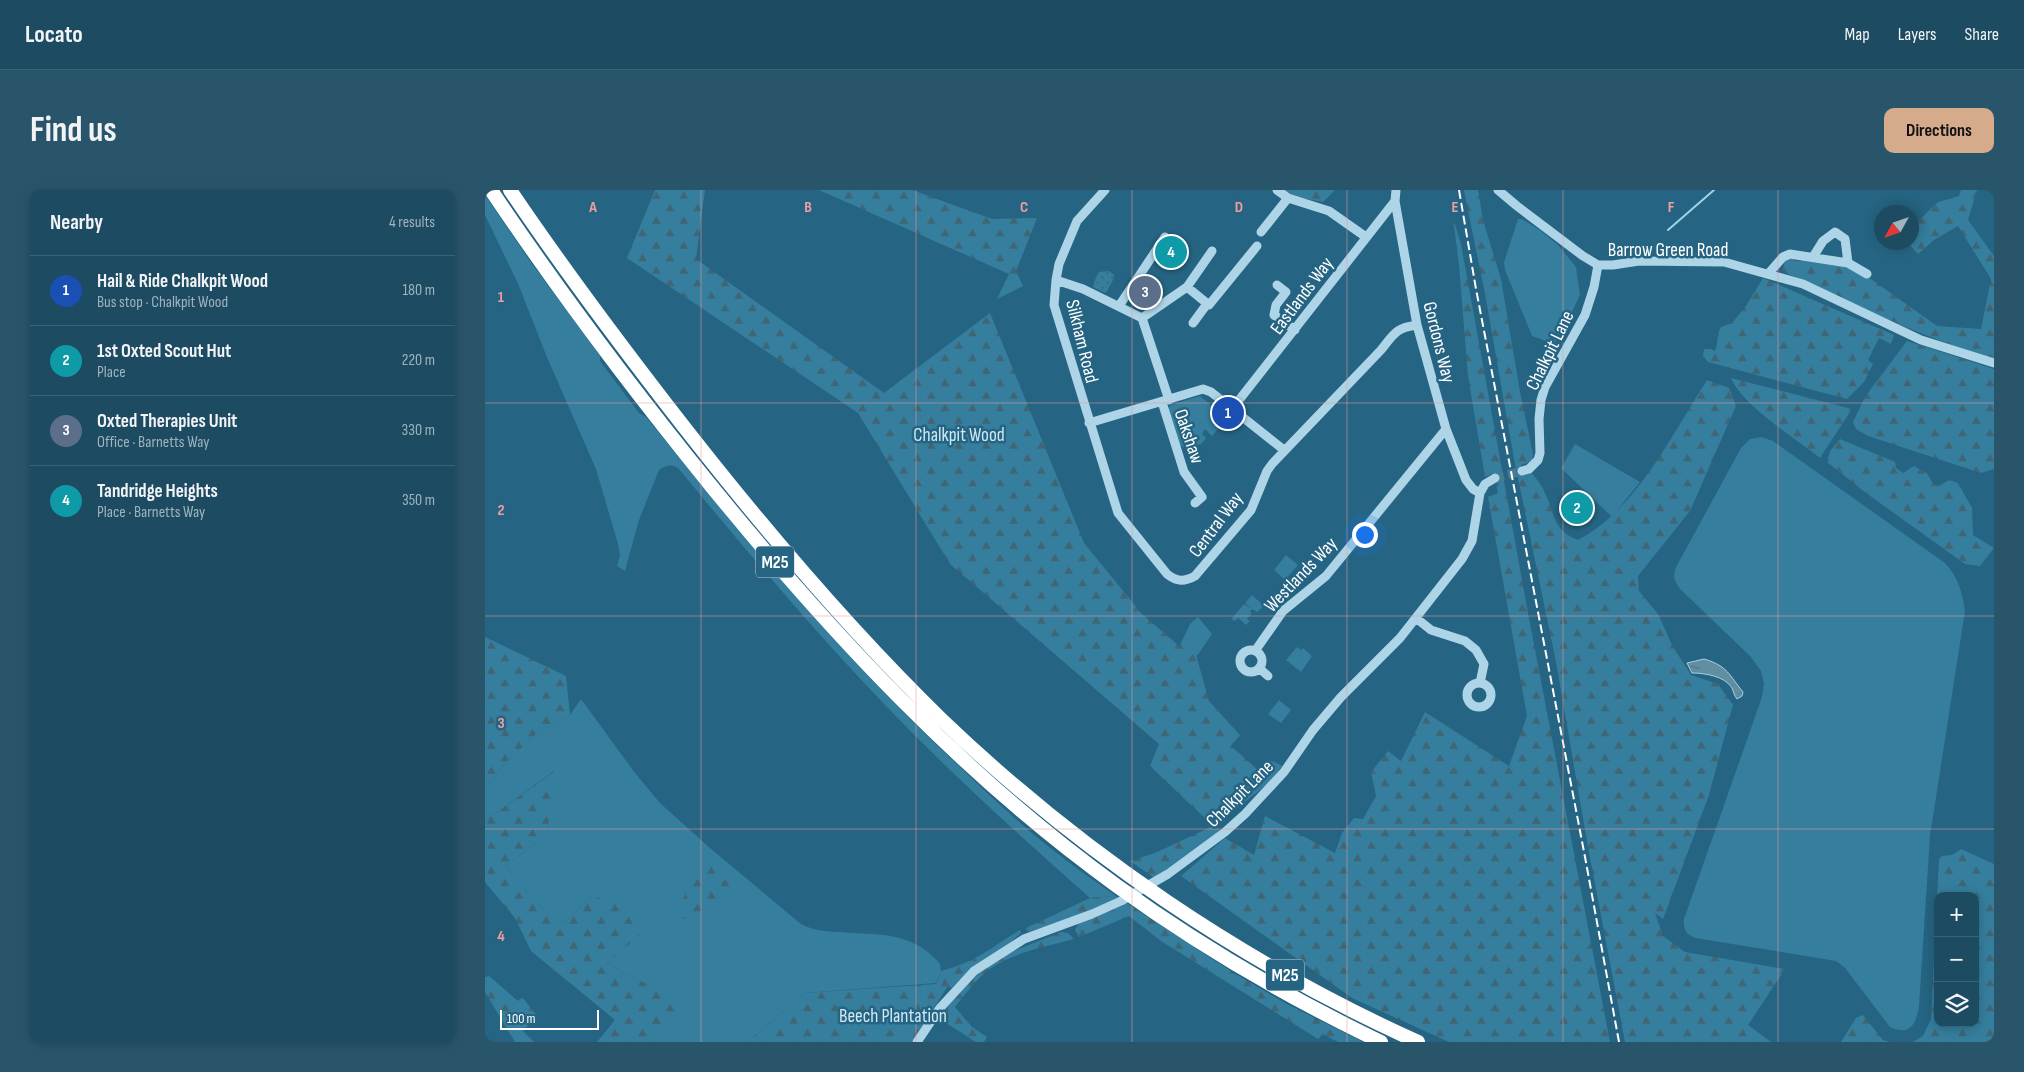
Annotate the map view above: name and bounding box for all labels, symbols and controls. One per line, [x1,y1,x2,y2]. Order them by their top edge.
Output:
text: Locato [25,20,83,49]
text: Map [1845,24,1870,45]
text: Layers [1898,24,1937,45]
text: Share [1965,24,1999,45]
button: Directions [1884,108,1994,153]
text: Find us [30,109,117,152]
text: A [588,198,597,217]
text: B [804,198,812,217]
text: C [1020,198,1028,217]
text: D [1235,198,1243,217]
text: E [1452,198,1459,217]
text: F [1668,198,1675,217]
north arrow [1874,205,1919,250]
text: Nearby [50,210,103,235]
text: 4 results [389,213,435,232]
pin: 4 [1155,233,1187,271]
street label: Barrow Green Road [1608,239,1728,262]
street label: Eastlands Way [1266,252,1339,339]
text: Hail & Ride Chalkpit Wood [97,270,268,293]
pin: 3 [1129,273,1161,311]
text: 1 [63,281,69,300]
text: 180 m [402,281,435,300]
text: 1 [498,288,505,307]
text: Bus stop · Chalkpit Wood [97,293,228,312]
street label: Silkham Road [1060,297,1103,385]
street label: Gordons Way [1417,299,1460,386]
street label: Chalkpit Lane [1521,307,1579,394]
text: 1st Oxted Scout Hut [97,340,231,363]
text: 2 [62,351,70,370]
text: 220 m [402,351,435,370]
text: Place [97,363,126,382]
pin: 1 [1212,394,1244,432]
street label: Oakshaw [1169,406,1209,467]
text: Oxted Therapies Unit [97,410,237,433]
text: 3 [62,421,70,440]
text: 330 m [402,421,435,440]
park label: Chalkpit Wood [913,424,1005,447]
text: Office · Barnetts Way [97,433,209,452]
text: Tandridge Heights [97,480,218,503]
street label: Central Way [1184,487,1249,562]
pin: 2 [1561,489,1593,527]
text: 4 [62,491,70,510]
text: 350 m [402,491,435,510]
text: 2 [497,501,505,520]
text: Place · Barnetts Way [97,503,205,522]
your location [1352,522,1378,548]
street label: Westlands Way [1260,532,1343,617]
road number: M25 [756,547,794,578]
text: 3 [497,714,505,733]
street label: Chalkpit Lane [1202,756,1279,833]
map controls [1934,892,1979,1027]
button: + [1934,892,1979,937]
text: 4 [497,927,505,946]
button: − [1934,937,1979,982]
road number: M25 [1266,960,1304,990]
button: layers [1934,982,1979,1027]
park label: Beech Plantation [839,1005,947,1028]
scale bar [500,1007,599,1030]
text: 100 m [507,1010,536,1027]

